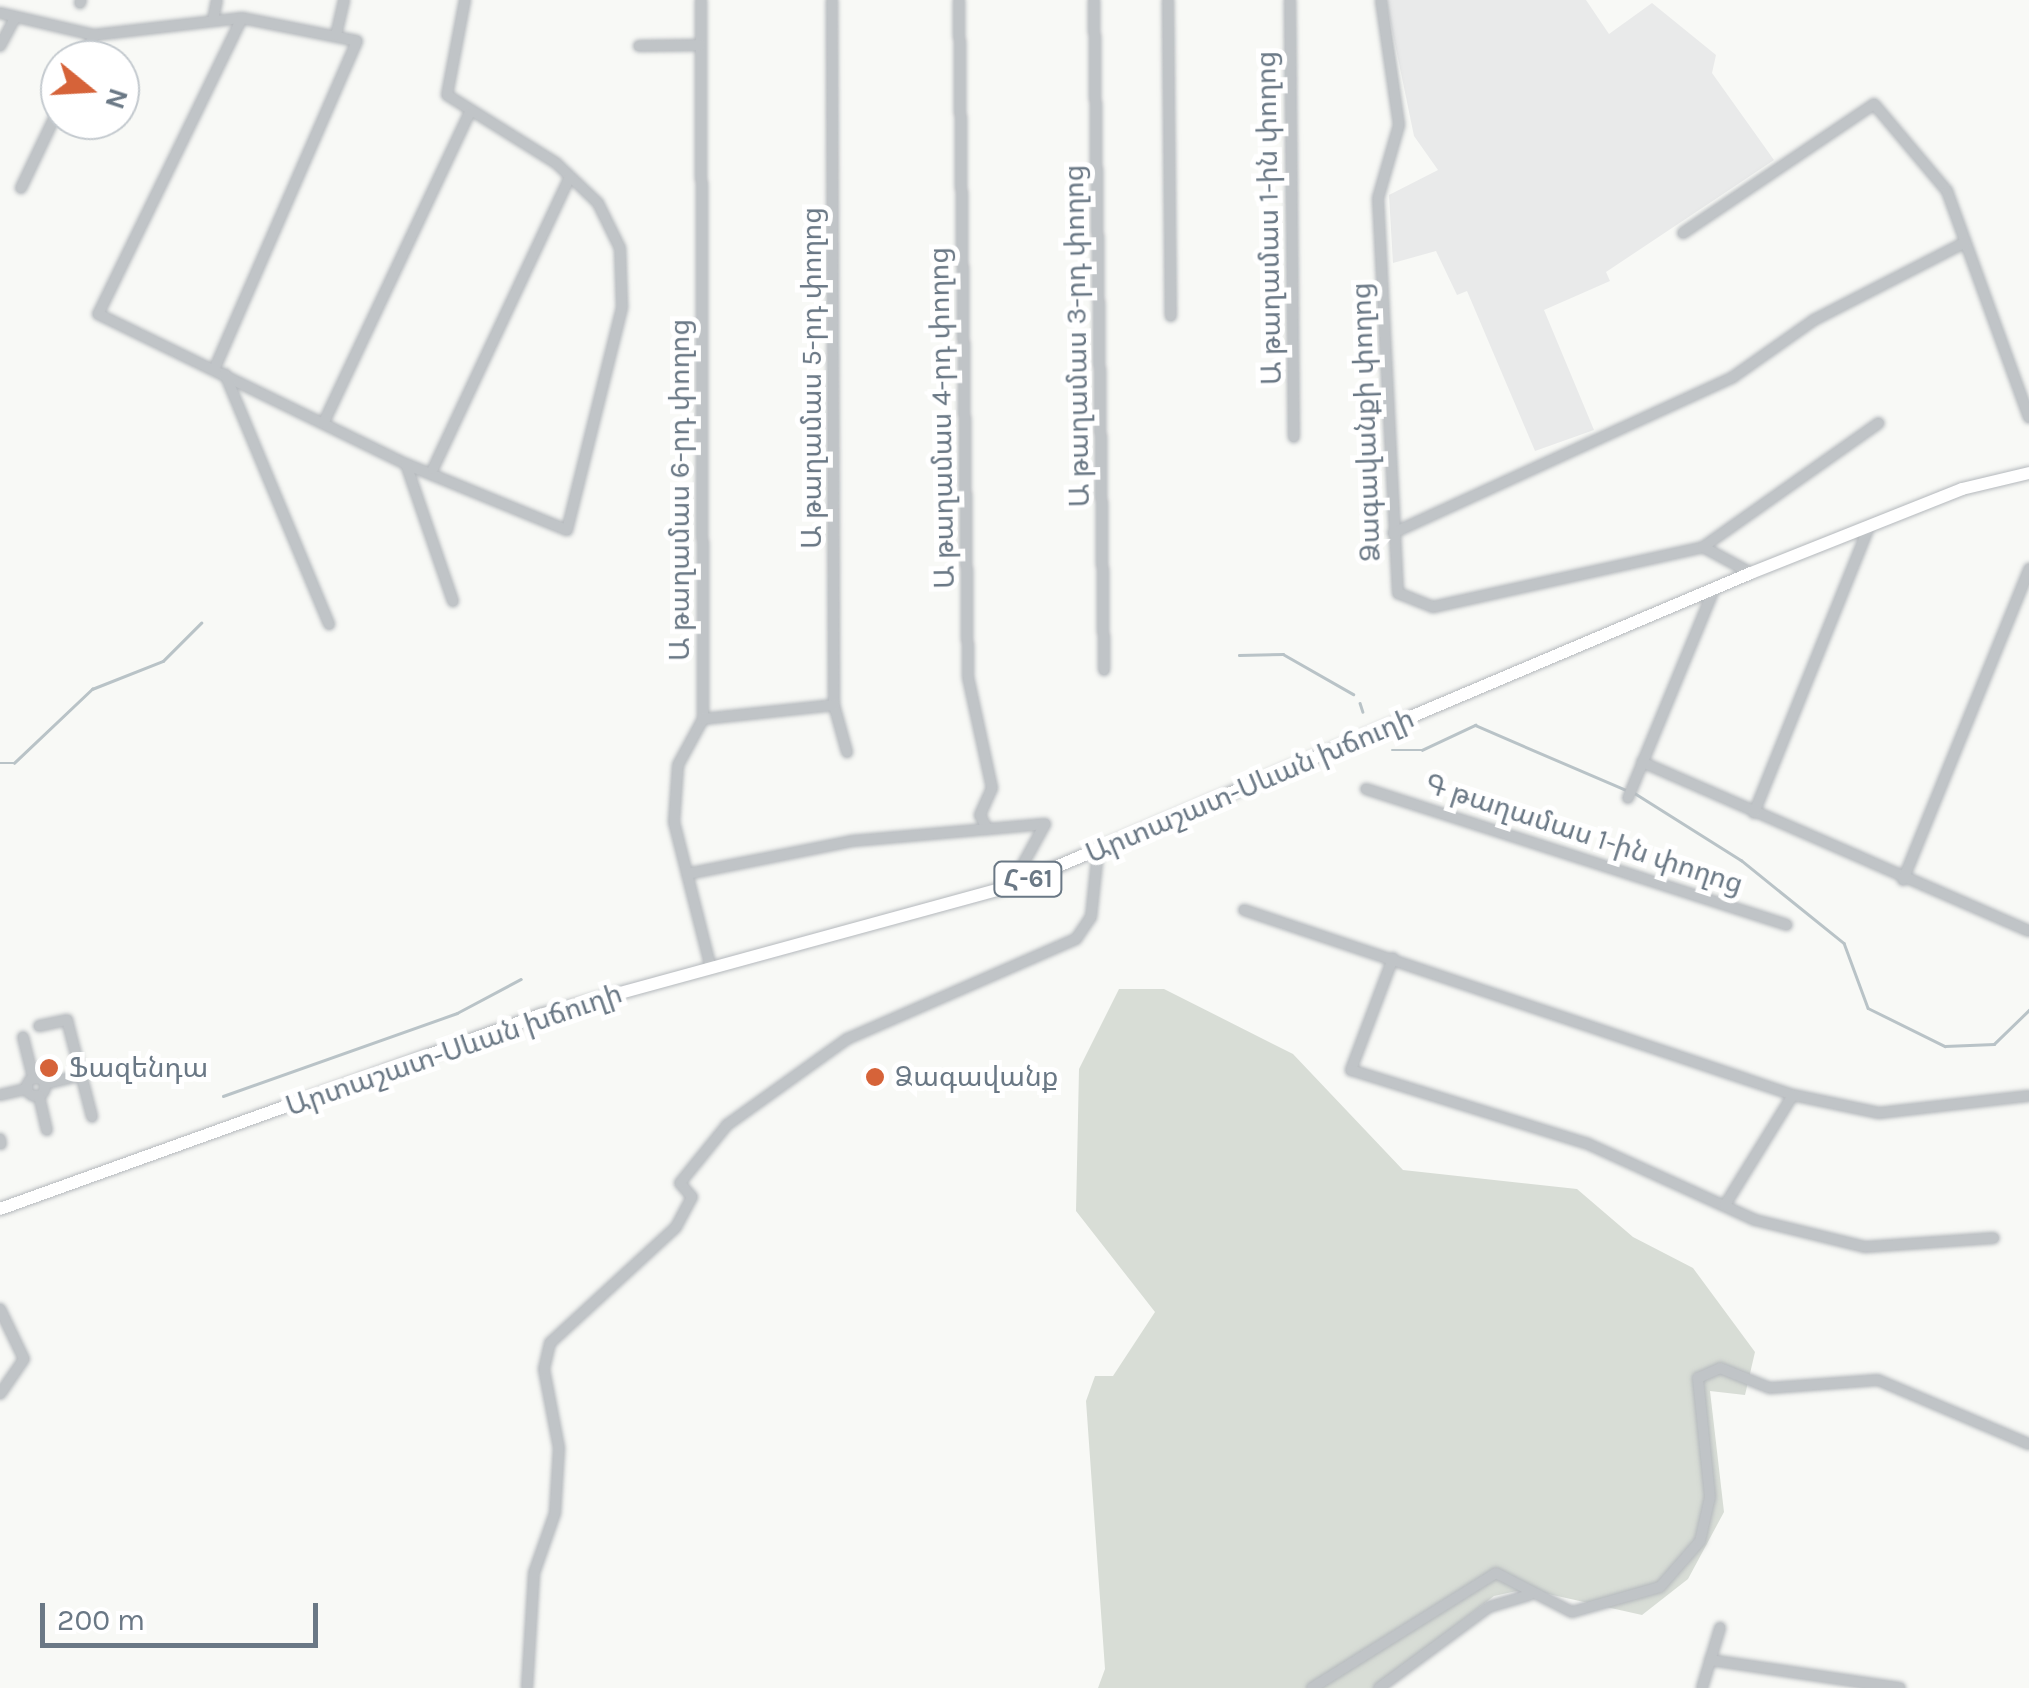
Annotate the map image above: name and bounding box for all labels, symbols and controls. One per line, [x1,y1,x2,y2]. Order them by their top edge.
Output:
north arrow [40,40,140,140]
street label: Ա թաղամաս 1-ին փողոց [1249,51,1289,385]
text: N [98,84,136,113]
street label: Ա թաղամաս 3-րդ փողոց [1057,164,1097,508]
street label: Ա թաղամաս 5-րդ փողոց [795,207,829,549]
street label: Ա թաղամաս 4-րդ փողոց [922,247,962,589]
street label: Ձագավանքի փողոց [1344,282,1388,562]
street label: Ա թաղամաս 6-րդ փողոց [663,319,697,661]
street label: Արտաշատ-Սևան խճուղի [1081,701,1419,871]
street label: Գ թաղամաս 1-ին փողոց [1421,767,1747,901]
road number: Հ-61 [993,859,1063,899]
street label: Արտաշատ-Սևան խճուղի [281,977,627,1123]
place label: Ֆազենդա [69,1051,208,1085]
marker: Ֆազենդա [38,1057,60,1079]
place label: Ձագավանք [895,1060,1059,1094]
marker: Ձագավանք [864,1066,886,1088]
scale bar [45,1583,322,1645]
text: 200 m [57,1602,145,1638]

